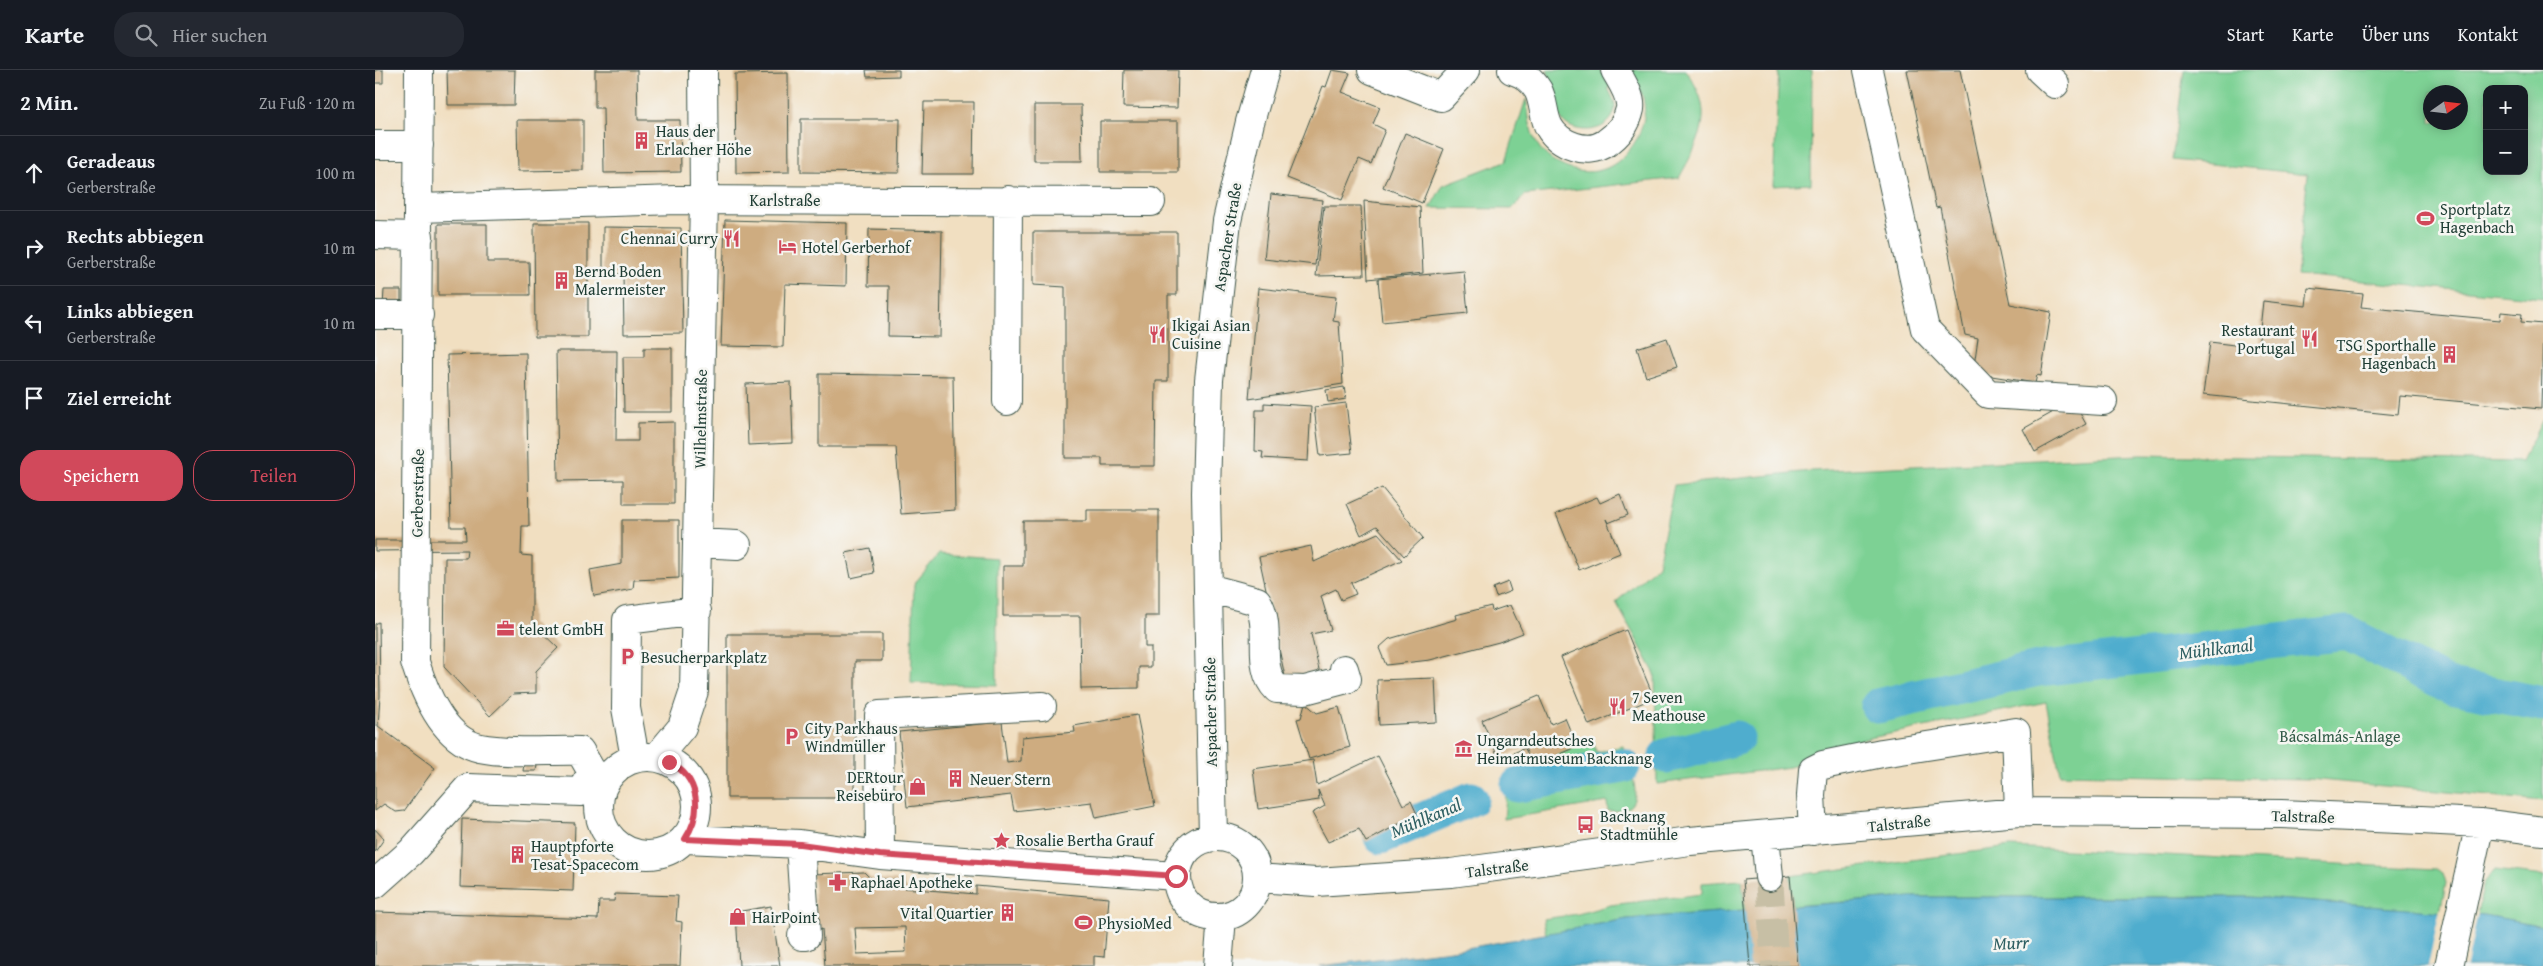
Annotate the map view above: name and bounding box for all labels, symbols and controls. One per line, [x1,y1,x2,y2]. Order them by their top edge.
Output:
search box [114,12,464,57]
text: Karte [25,17,84,52]
icon: search [132,21,160,49]
text: Hier suchen [172,21,267,49]
text: Start [2227,21,2264,48]
text: Karte [2292,21,2334,48]
text: Über uns [2362,21,2430,48]
text: Kontakt [2458,21,2518,48]
north arrow [2423,85,2468,130]
map controls [2483,85,2528,175]
button: + [2483,85,2528,130]
text: 2 Min. [20,87,78,118]
text: Zu Fuß · 120 m [259,91,355,115]
place label: Haus der Erlacher Höhe [656,119,751,161]
building icon: Haus der Erlacher Höhe [632,130,652,150]
button: − [2483,130,2528,175]
text: Geradeaus [67,147,155,175]
icon: ahead [20,159,48,187]
text: 100 m [315,161,355,185]
text: Gerberstraße [67,175,156,199]
street label: Aspacher Straße [1207,181,1247,293]
street label: Karlstraße [749,188,821,212]
place label: Sportplatz Hagenbach [2440,197,2514,239]
sports icon: Sportplatz Hagenbach [2416,208,2436,228]
text: Rechts abbiegen [67,222,204,250]
place label: Chennai Curry [621,226,718,250]
restaurant icon: Chennai Curry [722,228,742,248]
icon: right [20,234,48,262]
place label: Hotel Gerberhof [802,235,912,259]
text: 10 m [323,236,355,260]
hotel icon: Hotel Gerberhof [778,237,798,257]
text: Gerberstraße [67,250,156,274]
place label: Bernd Boden Malermeister [575,259,666,301]
building icon: Bernd Boden Malermeister [551,270,571,290]
text: Links abbiegen [67,297,193,325]
icon: left [20,309,48,337]
text: 10 m [323,311,355,335]
place label: Ikigai Asian Cuisine [1172,313,1250,355]
place label: Restaurant Portugal [2221,318,2296,360]
restaurant icon: Ikigai Asian Cuisine [1148,324,1168,344]
text: Gerberstraße [67,325,156,349]
restaurant icon: Restaurant Portugal [2299,329,2319,349]
place label: TSG Sporthalle Hagenbach [2336,333,2436,375]
building icon: TSG Sporthalle Hagenbach [2440,344,2460,364]
street label: Wilhelmstraße [687,369,713,469]
icon: arrive [20,384,48,412]
text: Ziel erreicht [67,384,171,412]
street label: Gerberstraße [404,448,430,538]
button: Speichern [20,450,183,501]
button: Teilen [193,450,355,501]
place label: telent GmbH [519,617,604,641]
office icon: telent GmbH [495,619,515,639]
water label: Mühlkanal [2177,630,2255,666]
place label: Besucherparkplatz [641,645,767,669]
parking icon: Besucherparkplatz [617,647,637,667]
street label: Aspacher Straße [1197,657,1223,767]
place label: 7 Seven Meathouse [1632,685,1706,727]
restaurant icon: 7 Seven Meathouse [1608,696,1628,716]
place label: City Parkhaus Windmüller [805,716,898,758]
park label: Bácsalmás-Anlage [2280,724,2400,748]
parking icon: City Parkhaus Windmüller [781,727,801,747]
place label: Ungarndeutsches Heimatmuseum Backnang [1477,728,1652,770]
museum icon: Ungarndeutsches Heimatmuseum Backnang [1453,739,1473,759]
route end [658,751,681,774]
place label: DERtour Reisebüro [836,765,903,807]
place label: Neuer Stern [970,767,1051,791]
building icon: Neuer Stern [946,769,966,789]
shop icon: DERtour Reisebüro [907,776,927,796]
water label: Mühlkanal [1386,790,1466,845]
street label: Talstraße [2271,803,2335,829]
place label: Backnang Stadtmühle [1600,804,1678,846]
street label: Talstraße [1866,808,1932,838]
bus stop icon: Backnang Stadtmühle [1576,815,1596,835]
place label: Rosalie Bertha Grauf [1016,828,1155,852]
place icon: Rosalie Bertha Grauf [992,830,1012,850]
place label: Hauptpforte Tesat-Spacecom [531,834,639,876]
building icon: Hauptpforte Tesat-Spacecom [507,845,527,865]
street label: Talstraße [1464,852,1530,884]
route start [1165,865,1188,888]
place label: Raphael Apotheke [851,870,972,894]
pharmacy icon: Raphael Apotheke [827,872,847,892]
place label: Vital Quartier [900,901,993,925]
building icon: Vital Quartier [997,903,1017,923]
place label: HairPoint [752,905,818,929]
shop icon: HairPoint [728,907,748,927]
place label: PhysioMed [1098,911,1172,935]
sports icon: PhysioMed [1074,913,1094,933]
water label: Murr [1992,928,2031,957]

